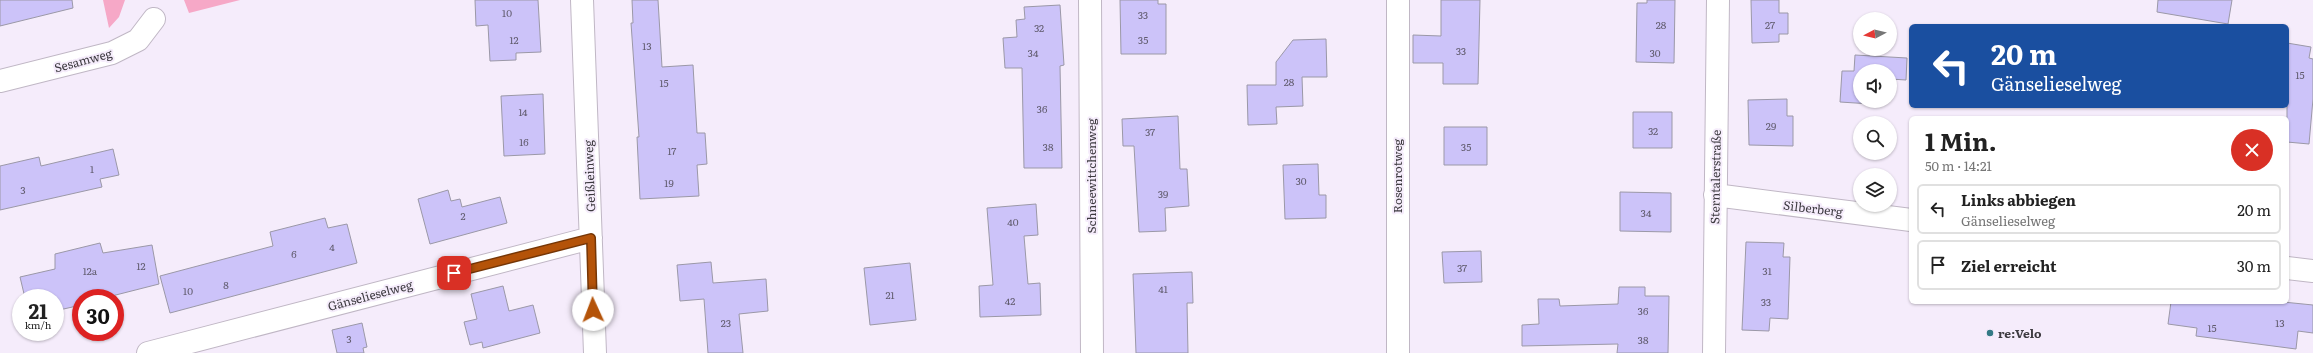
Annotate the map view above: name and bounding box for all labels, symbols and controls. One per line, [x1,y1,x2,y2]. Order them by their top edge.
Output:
house number: 10 [502,5,512,20]
house number: 33 [1138,7,1148,22]
north arrow [1853,12,1897,56]
map controls [1853,12,1897,212]
house number: 28 [1656,17,1667,32]
house number: 27 [1765,17,1775,32]
house number: 32 [1034,20,1044,35]
house number: 12 [509,32,519,47]
house number: 35 [1138,32,1148,47]
text: 20 m [1991,32,2057,74]
house number: 13 [642,38,652,53]
icon: left [1925,40,1977,92]
house number: 33 [1456,43,1466,58]
street label: Sesamweg [52,44,114,76]
house number: 34 [1028,45,1039,60]
house number: 30 [1649,45,1661,60]
button: sound [1853,64,1897,108]
house number: 15 [2295,67,2305,82]
text: Gänselieselweg [1991,70,2122,97]
house number: 28 [1284,74,1295,89]
house number: 15 [659,75,669,90]
house number: 36 [1037,101,1048,116]
house number: 14 [518,104,528,119]
button: search [1853,116,1897,160]
street label: Schneewittchenweg [1082,118,1100,234]
house number: 29 [1766,118,1776,133]
house number: 32 [1648,123,1658,138]
text: 1 Min. [1925,123,1997,158]
house number: 37 [1145,124,1155,139]
button: close [2231,129,2273,171]
street label: Sterntalerstraße [1705,130,1725,224]
house number: 16 [519,134,529,149]
street label: Rosenrotweg [1388,138,1406,213]
street label: Geißleinweg [579,139,599,212]
house number: 38 [1043,139,1054,154]
house number: 35 [1461,139,1471,154]
house number: 17 [668,143,676,158]
text: 50 m · 14:21 [1925,156,1992,175]
house number: 1 [90,161,94,176]
button: layers [1853,168,1897,212]
house number: 30 [1295,173,1307,188]
house number: 19 [664,175,674,190]
house number: 3 [20,182,26,197]
house number: 39 [1158,186,1168,201]
text: Links abbiegen [1961,188,2076,211]
street label: Silberberg [1782,195,1844,221]
icon: left [1927,198,1949,220]
text: 20 m [2237,198,2271,221]
house number: 34 [1641,205,1652,220]
house number: 2 [460,208,466,223]
text: Gänselieselweg [1961,211,2055,230]
house number: 40 [1007,214,1019,229]
house number: 4 [329,239,335,254]
house number: 6 [291,246,297,261]
icon: arrive [1927,254,1949,276]
text: Ziel erreicht [1961,254,2056,277]
text: 30 m [2237,254,2271,277]
pin [437,256,471,290]
house number: 12 [136,258,146,273]
house number: 37 [1457,260,1467,275]
icon: arrive [443,262,465,284]
house number: 12a [83,263,98,278]
house number: 31 [1762,263,1772,278]
street label: Gänselieselweg [326,275,415,315]
house number: 8 [223,277,229,292]
house number: 41 [1158,281,1168,296]
house number: 10 [183,283,193,298]
house number: 21 [885,287,895,302]
speed limit sign: 30 [72,289,124,341]
position arrow [572,289,614,331]
house number: 42 [1005,293,1015,308]
house number: 33 [1761,294,1771,309]
text: 21 [28,295,48,325]
house number: 36 [1638,303,1649,318]
house number: 23 [721,315,731,330]
house number: 13 [2275,315,2285,330]
text: km/h [25,317,51,332]
house number: 15 [2207,320,2217,335]
place label: re:Velo [1998,324,2042,342]
marker: re:Velo [1985,328,1995,338]
house number: 3 [346,331,352,346]
house number: 38 [1638,332,1649,347]

